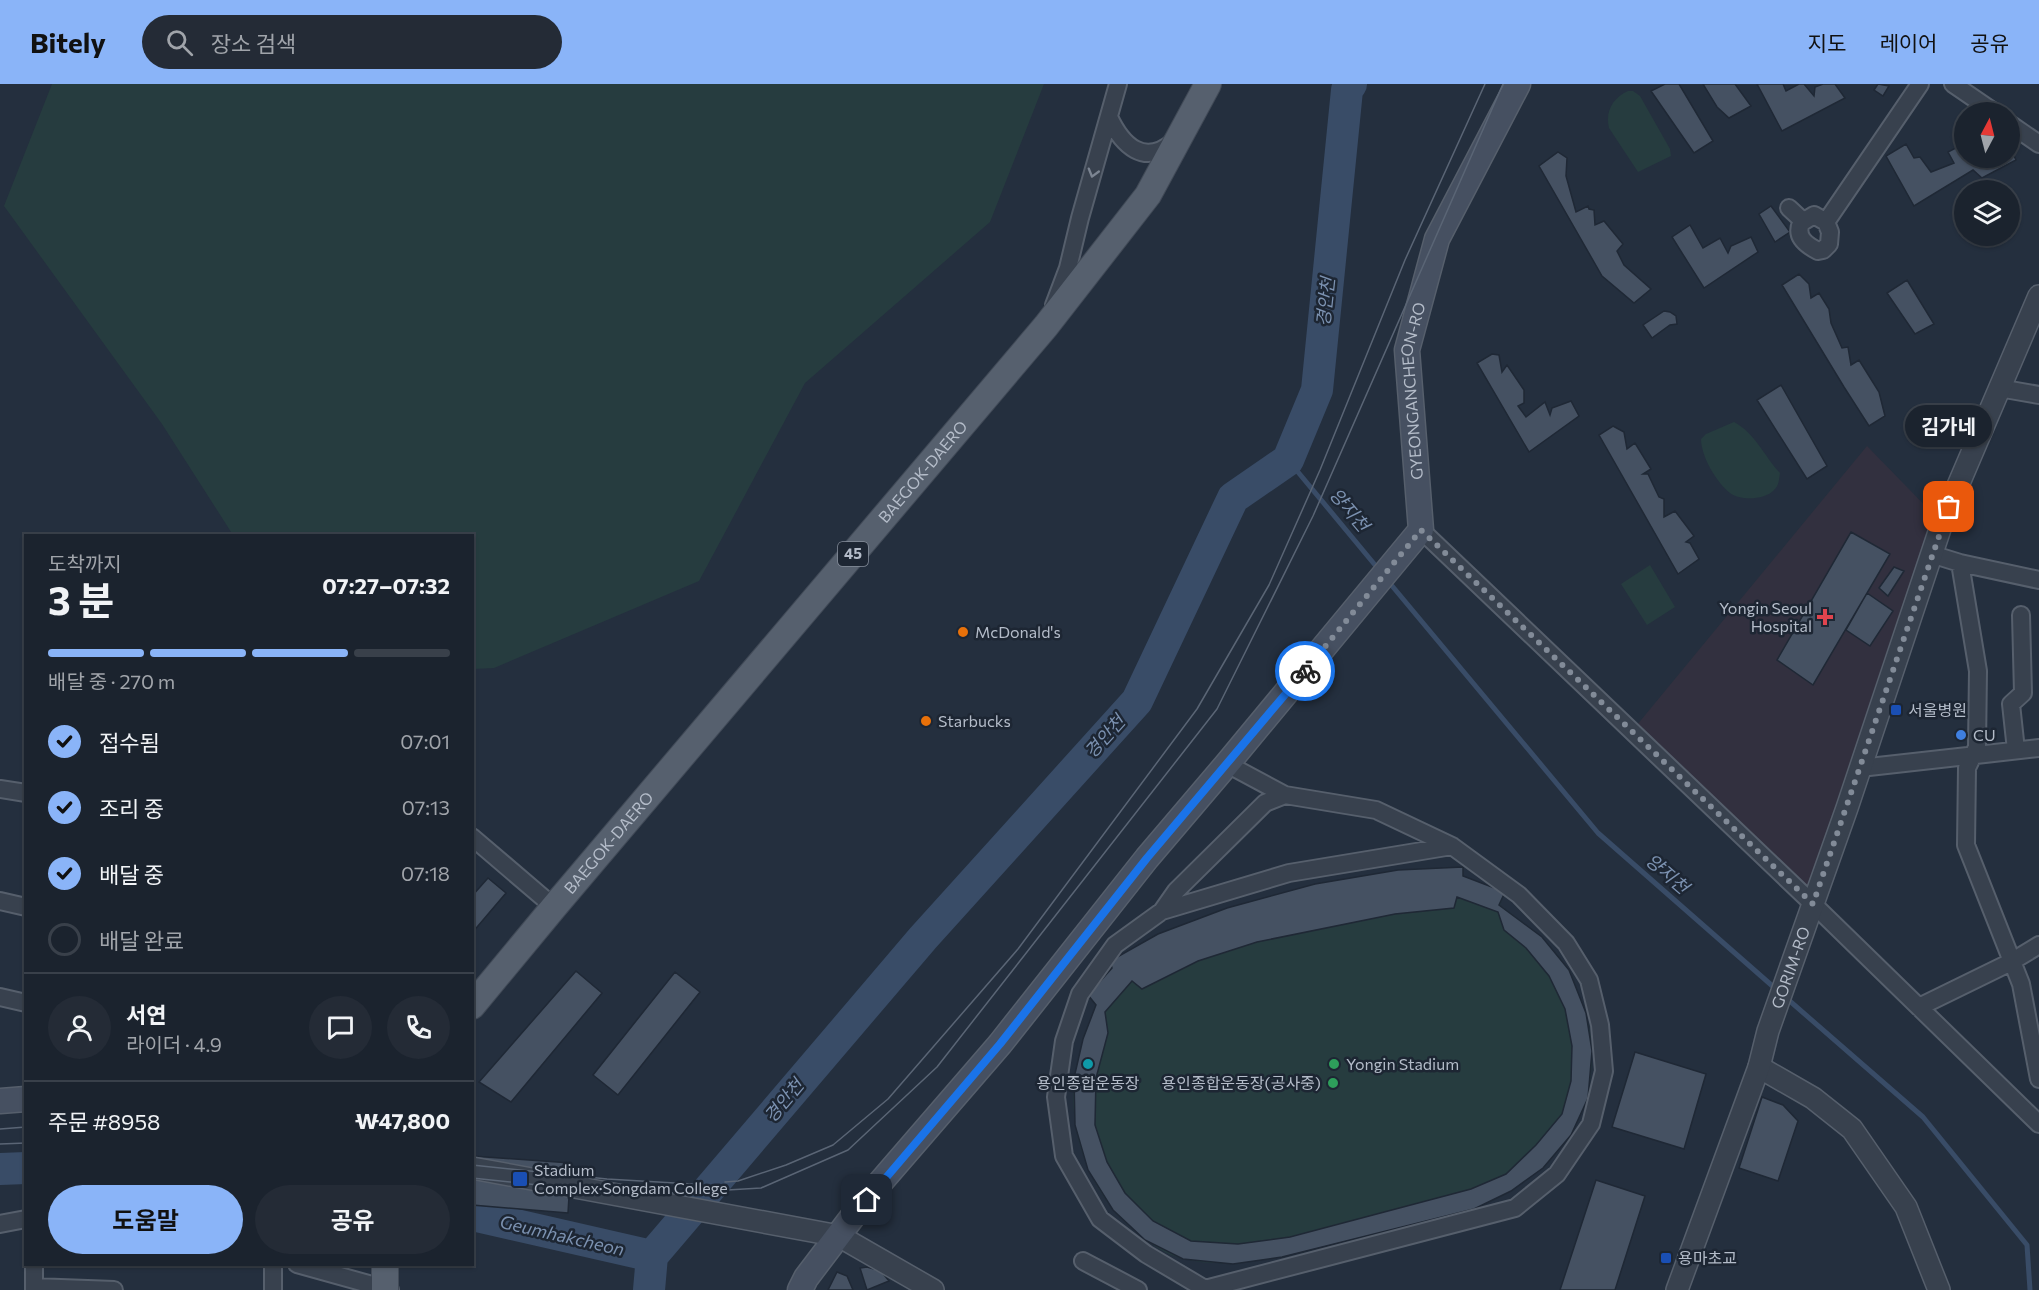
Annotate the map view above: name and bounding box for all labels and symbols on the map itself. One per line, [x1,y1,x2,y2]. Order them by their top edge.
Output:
north arrow [1954,102,2020,168]
one-way arrow [1087,168,1100,178]
water label: 경안천 [1311,274,1339,328]
street label: GYEONGANCHEON-RO [1396,300,1429,481]
callout: 김가네 [1906,405,1992,447]
street label: BAEGOK-DAERO [874,416,971,526]
pin [1923,481,1974,532]
water label: 양지천 [1325,483,1376,537]
road number: 45 [838,542,868,566]
place label: Yongin Seoul Hospital [1719,598,1812,635]
marker: Yongin Seoul Hospital [1816,608,1834,626]
place label: McDonald's [975,622,1061,641]
marker: McDonald's [956,625,970,639]
courier [1275,641,1335,701]
place label: 서울병원 [1908,700,1967,719]
marker: 서울병원 [1889,703,1903,717]
water label: 경안천 [1079,709,1131,762]
place label: Starbucks [938,711,1011,730]
marker: Starbucks [919,714,933,728]
place label: CU [1973,725,1996,744]
marker: CU [1954,728,1968,742]
street label: BAEGOK-DAERO [560,787,657,897]
water label: 양지천 [1642,849,1695,899]
street label: GORIM-RO [1767,924,1813,1011]
place label: Yongin Stadium [1346,1054,1459,1073]
marker: 용인종합운동장 [1081,1057,1095,1071]
marker: Yongin Stadium [1327,1057,1341,1071]
water label: 경안천 [759,1072,809,1126]
place label: 용인종합운동장 [1036,1073,1140,1092]
place label: 용인종합운동장(공사중) [1161,1073,1321,1092]
marker: 용인종합운동장(공사중) [1326,1076,1340,1090]
place label: Stadium Complex·Songdam College [534,1160,728,1197]
marker: Stadium Complex·Songdam College [511,1170,529,1188]
pin [841,1174,892,1225]
water label: Geumhakcheon [498,1210,627,1260]
place label: 용마초교 [1678,1248,1737,1267]
marker: 용마초교 [1659,1251,1673,1265]

